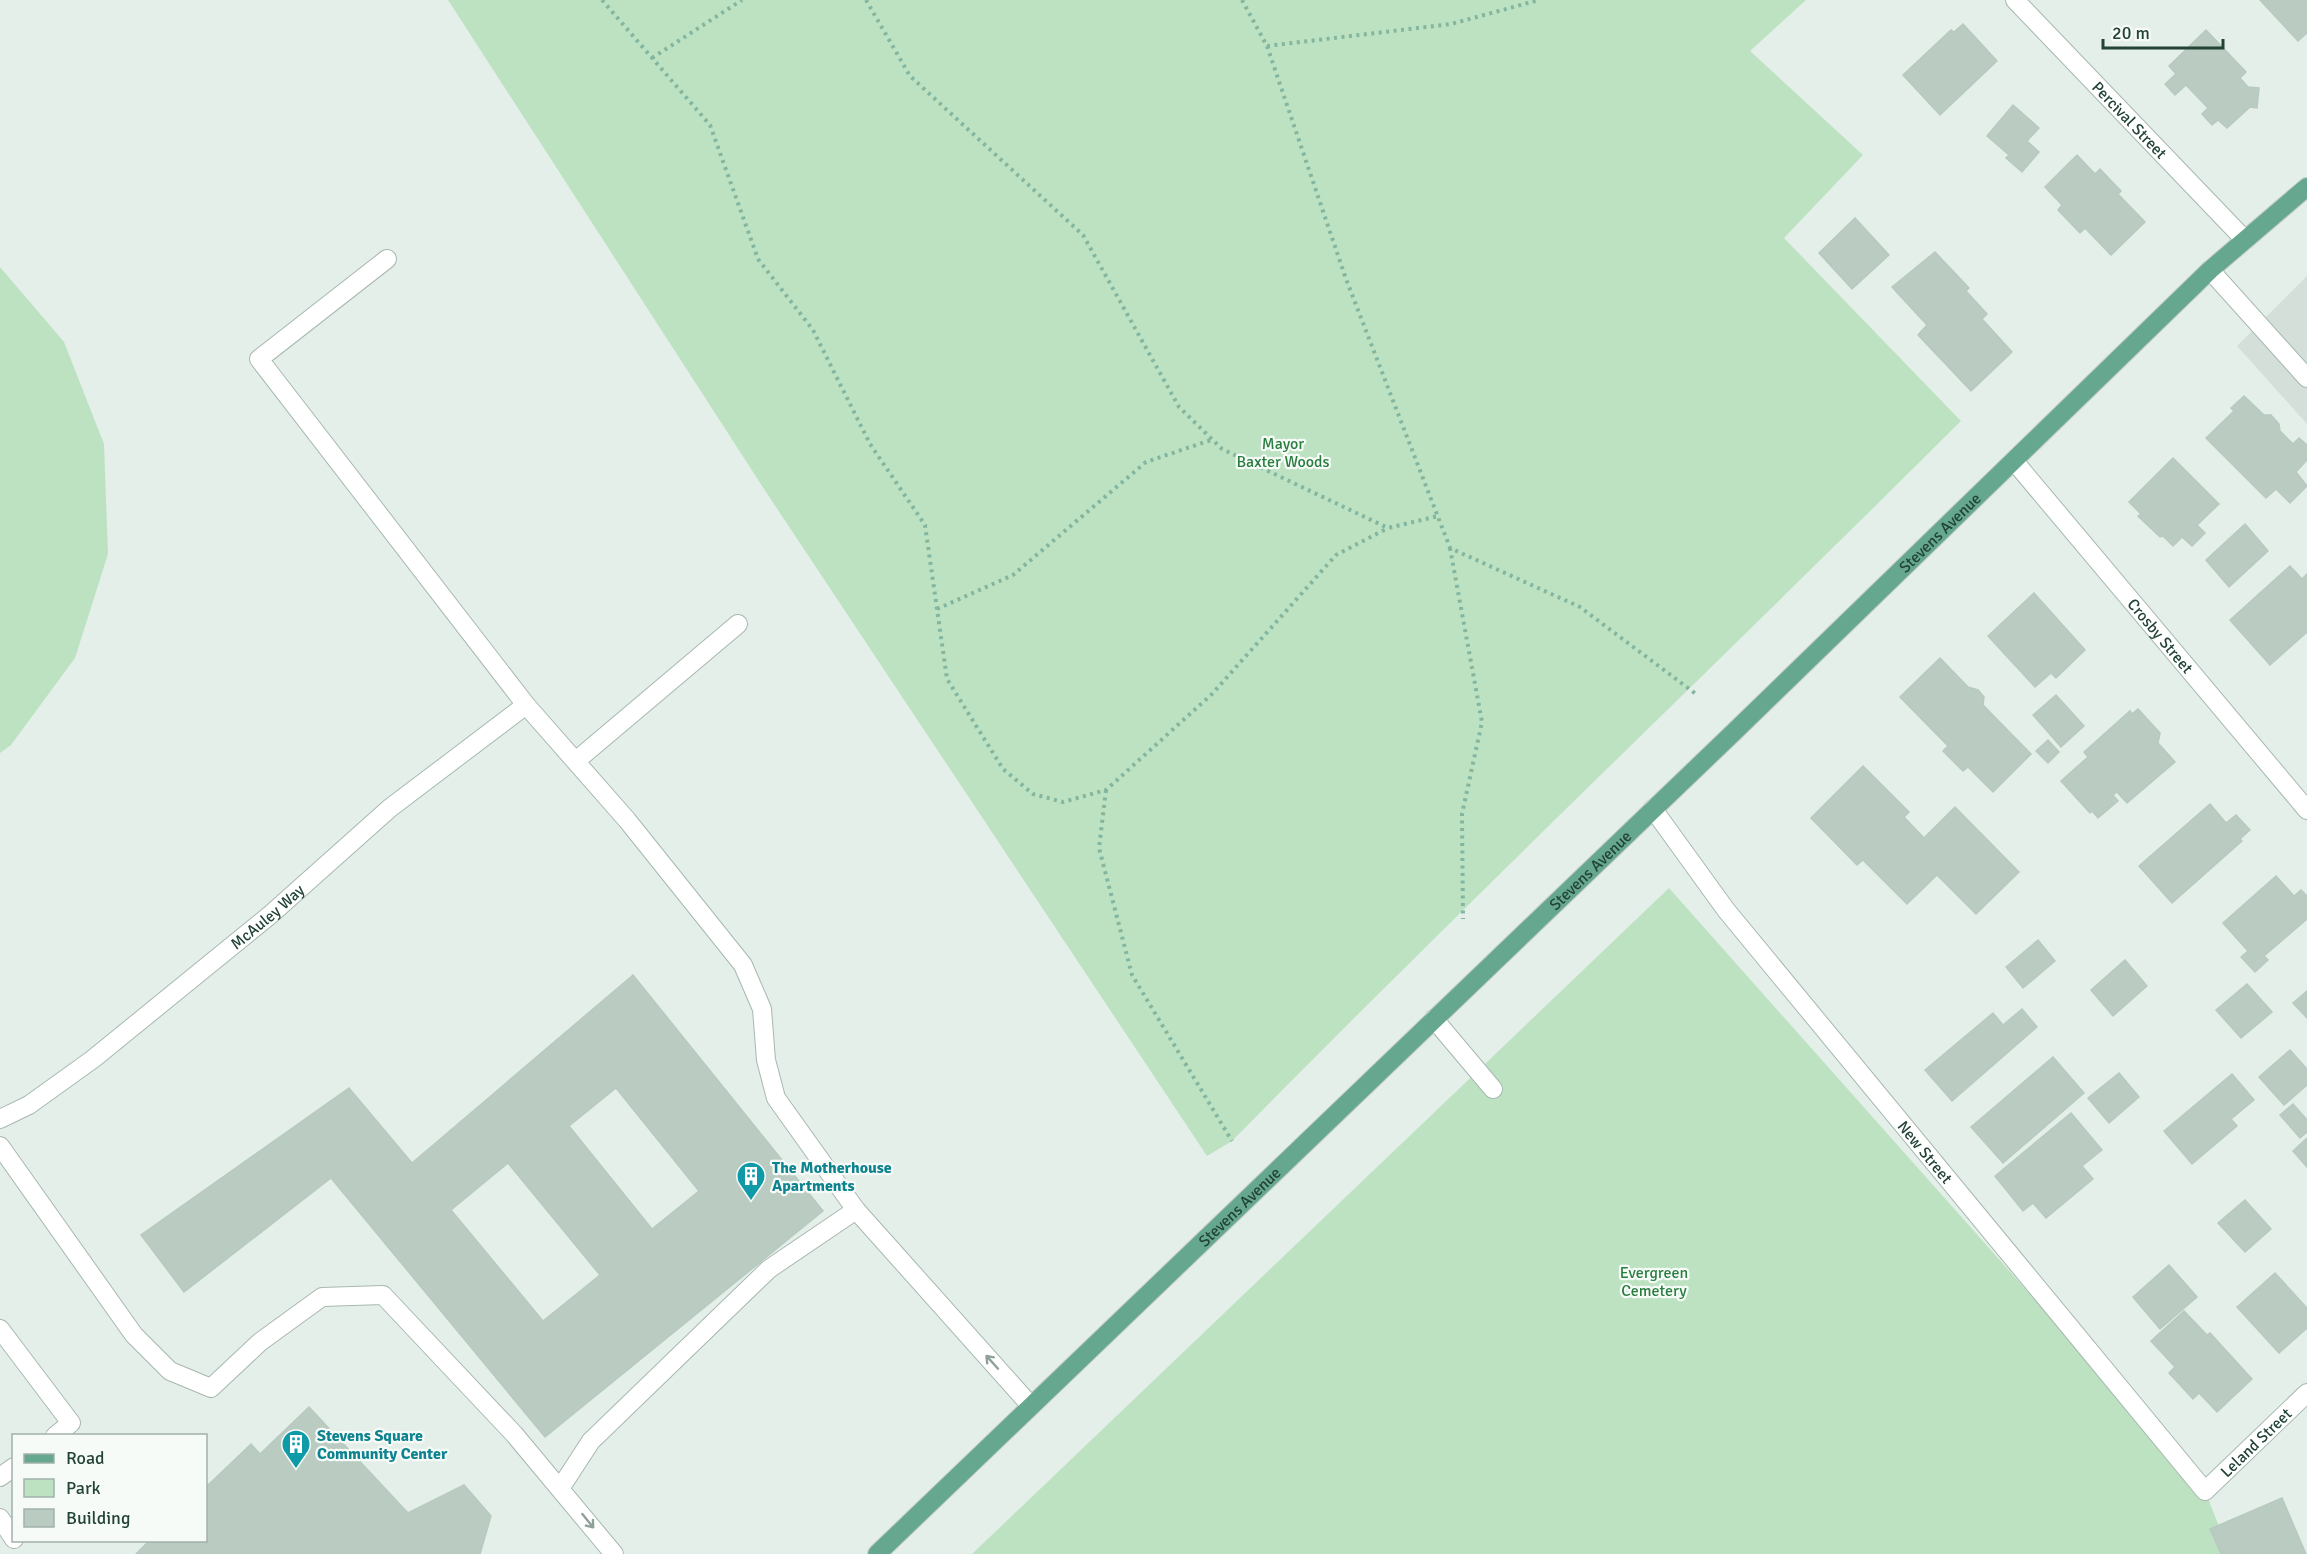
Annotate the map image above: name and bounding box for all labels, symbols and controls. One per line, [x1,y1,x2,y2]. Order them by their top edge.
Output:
scale bar [2103,12,2223,50]
text: 20 m [2112,22,2150,44]
street label: Percival Street [2087,78,2171,164]
park label: Mayor Baxter Woods [1236,434,1330,472]
street label: Stevens Avenue [1895,489,1986,577]
street label: Crosby Street [2123,595,2197,678]
street label: Stevens Avenue [1545,827,1636,915]
street label: McAuley Way [227,880,309,954]
street label: New Street [1893,1117,1957,1188]
place label: The Motherhouse Apartments [772,1158,892,1196]
building icon: The Motherhouse Apartments [735,1160,767,1202]
street label: Stevens Avenue [1195,1163,1285,1251]
park label: Evergreen Cemetery [1620,1263,1688,1301]
one-way arrow [985,1355,999,1370]
street label: Leland Street [2217,1404,2297,1482]
place label: Stevens Square Community Center [317,1426,448,1464]
building icon: Stevens Square Community Center [280,1428,312,1470]
legend [12,1434,207,1542]
text: Road [66,1447,105,1469]
text: Park [66,1477,101,1499]
text: Building [66,1507,130,1529]
one-way arrow [581,1513,594,1529]

